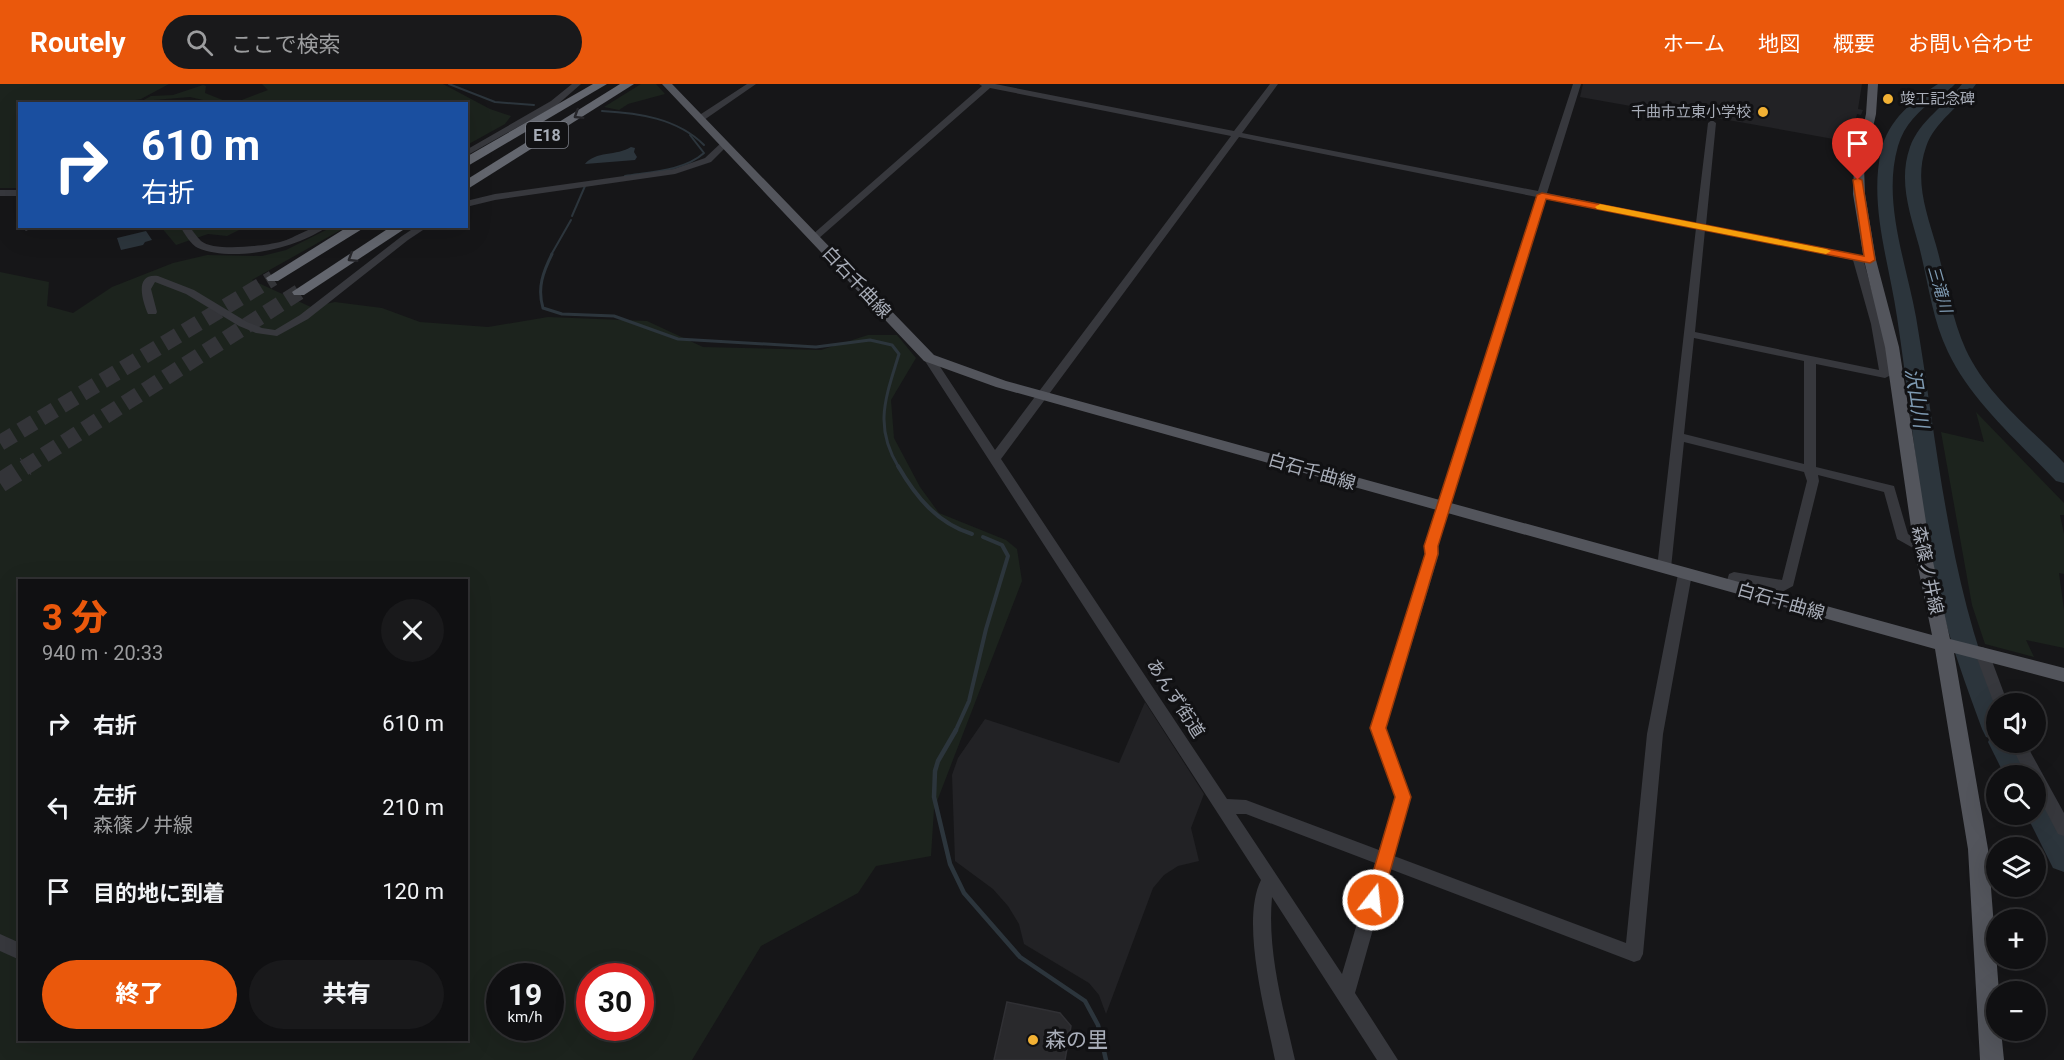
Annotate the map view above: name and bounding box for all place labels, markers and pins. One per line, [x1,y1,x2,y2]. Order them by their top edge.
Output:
place label: 竣工記念碑 [1900,90,1975,108]
marker: 竣工記念碑 [1881,92,1895,106]
place label: 千曲市立東小学校 [1631,103,1751,121]
marker: 千曲市立東小学校 [1756,105,1770,119]
pin [1832,118,1883,180]
place label: 森の里 [1045,1028,1108,1052]
marker: 森の里 [1026,1033,1040,1047]

